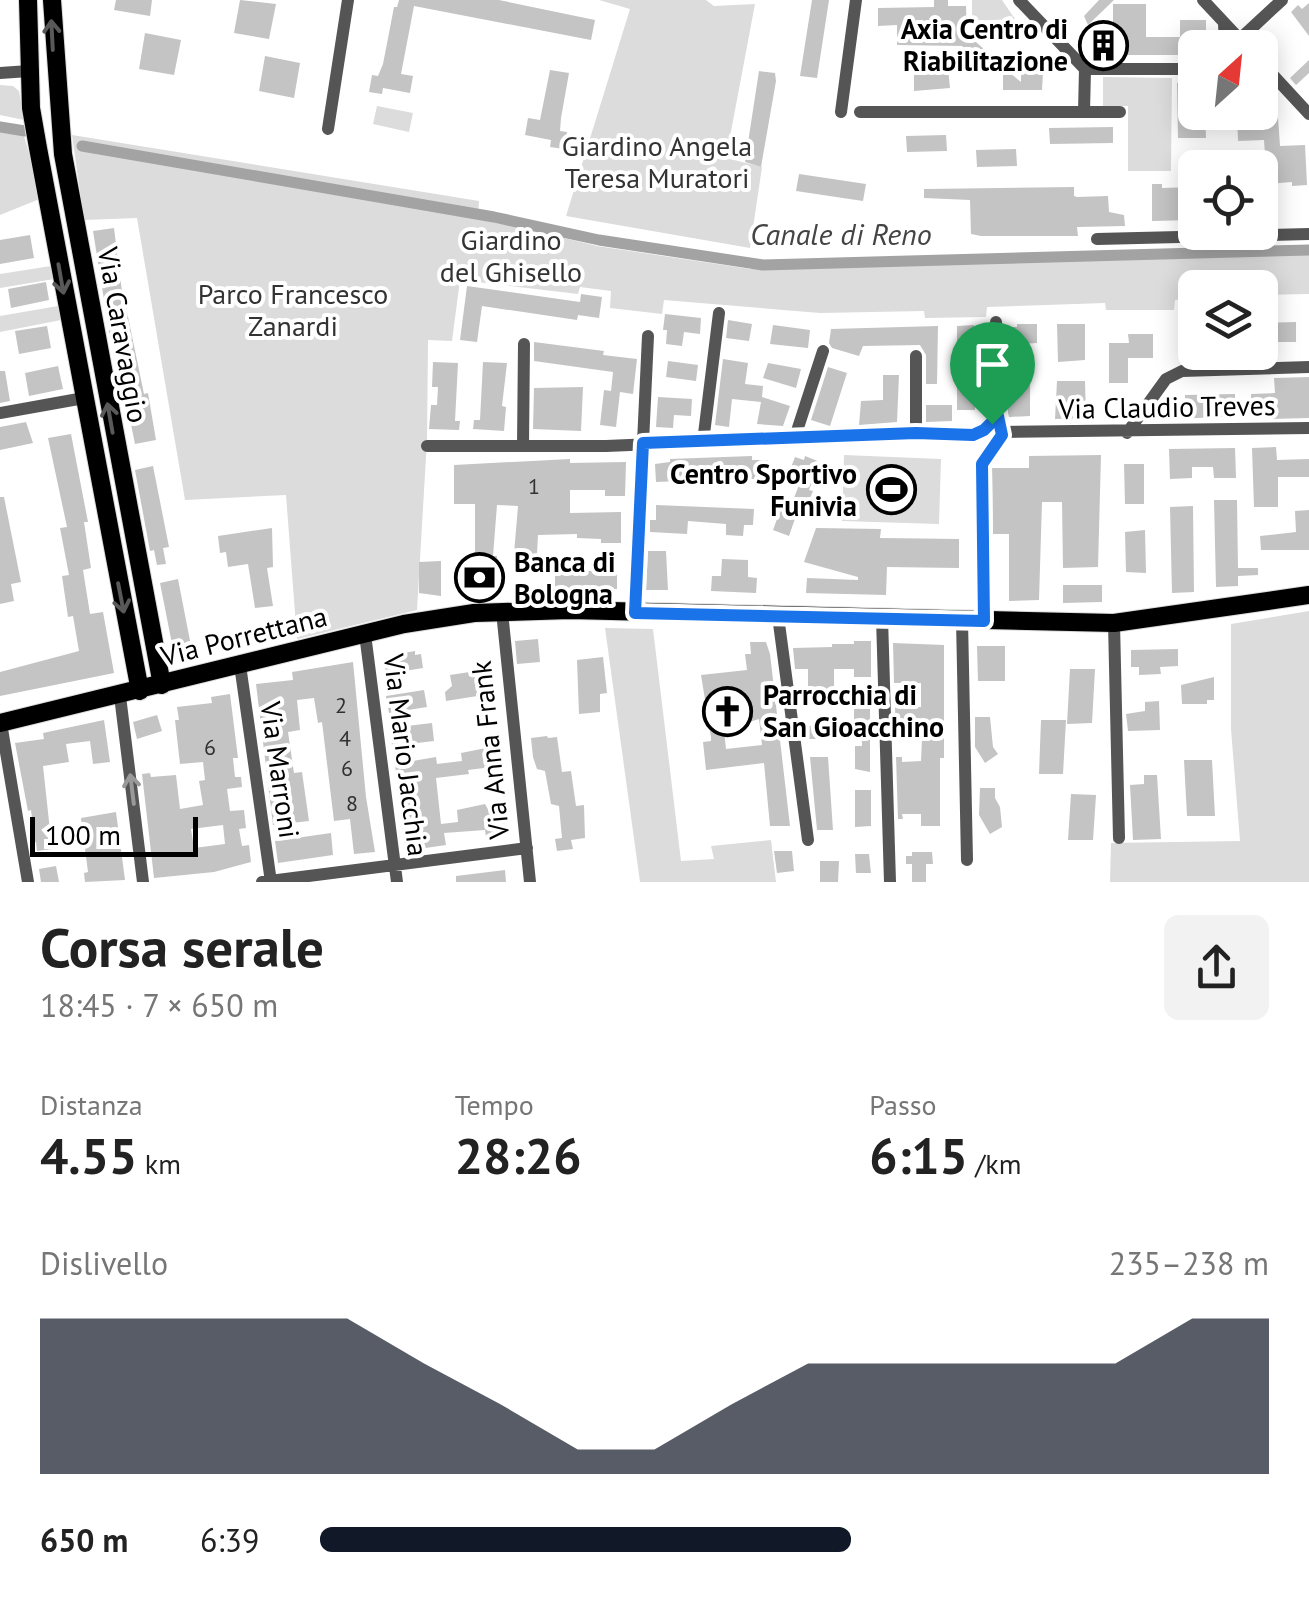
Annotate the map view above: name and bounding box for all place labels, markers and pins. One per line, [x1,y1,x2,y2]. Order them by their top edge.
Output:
place label: Axia Centro di Riabilitazione [901,10,1068,79]
building icon: Axia Centro di Riabilitazione [1077,19,1129,71]
pin [950,322,1035,425]
place label: Centro Sportivo Funivia [670,455,857,524]
sports icon: Centro Sportivo Funivia [866,464,918,516]
place label: Banca di Bologna [514,543,615,612]
bank icon: Banca di Bologna [453,552,505,604]
place label: Parrocchia di San Gioacchino [763,676,944,745]
church icon: Parrocchia di San Gioacchino [702,685,754,737]

